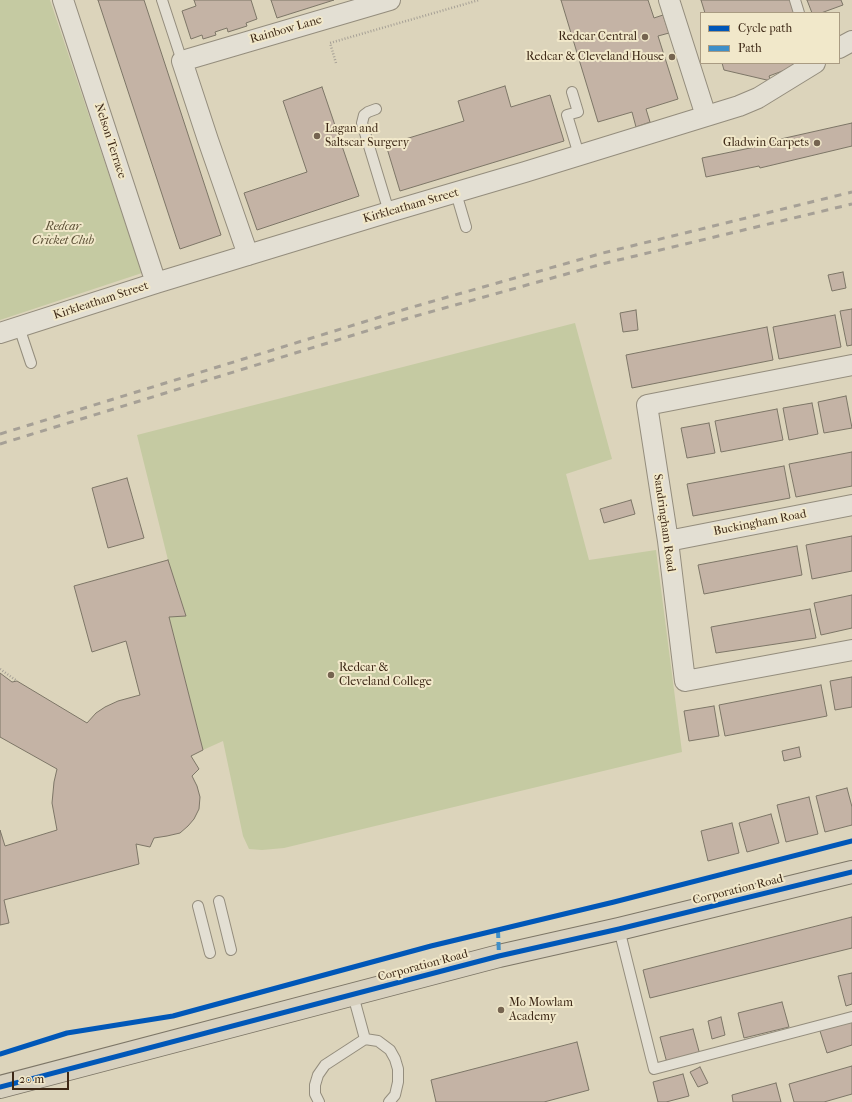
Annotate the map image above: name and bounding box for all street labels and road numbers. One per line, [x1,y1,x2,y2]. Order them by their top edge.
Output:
street label: Rainbow Lane [248,13,324,47]
street label: Nelson Terrace [91,102,129,180]
street label: Kirkleatham Street [361,185,461,227]
street label: Kirkleatham Street [52,279,150,323]
street label: Sandringham Road [650,473,678,573]
street label: Buckingham Road [712,507,808,539]
street label: Corporation Road [691,872,785,908]
street label: Corporation Road [376,947,470,985]

